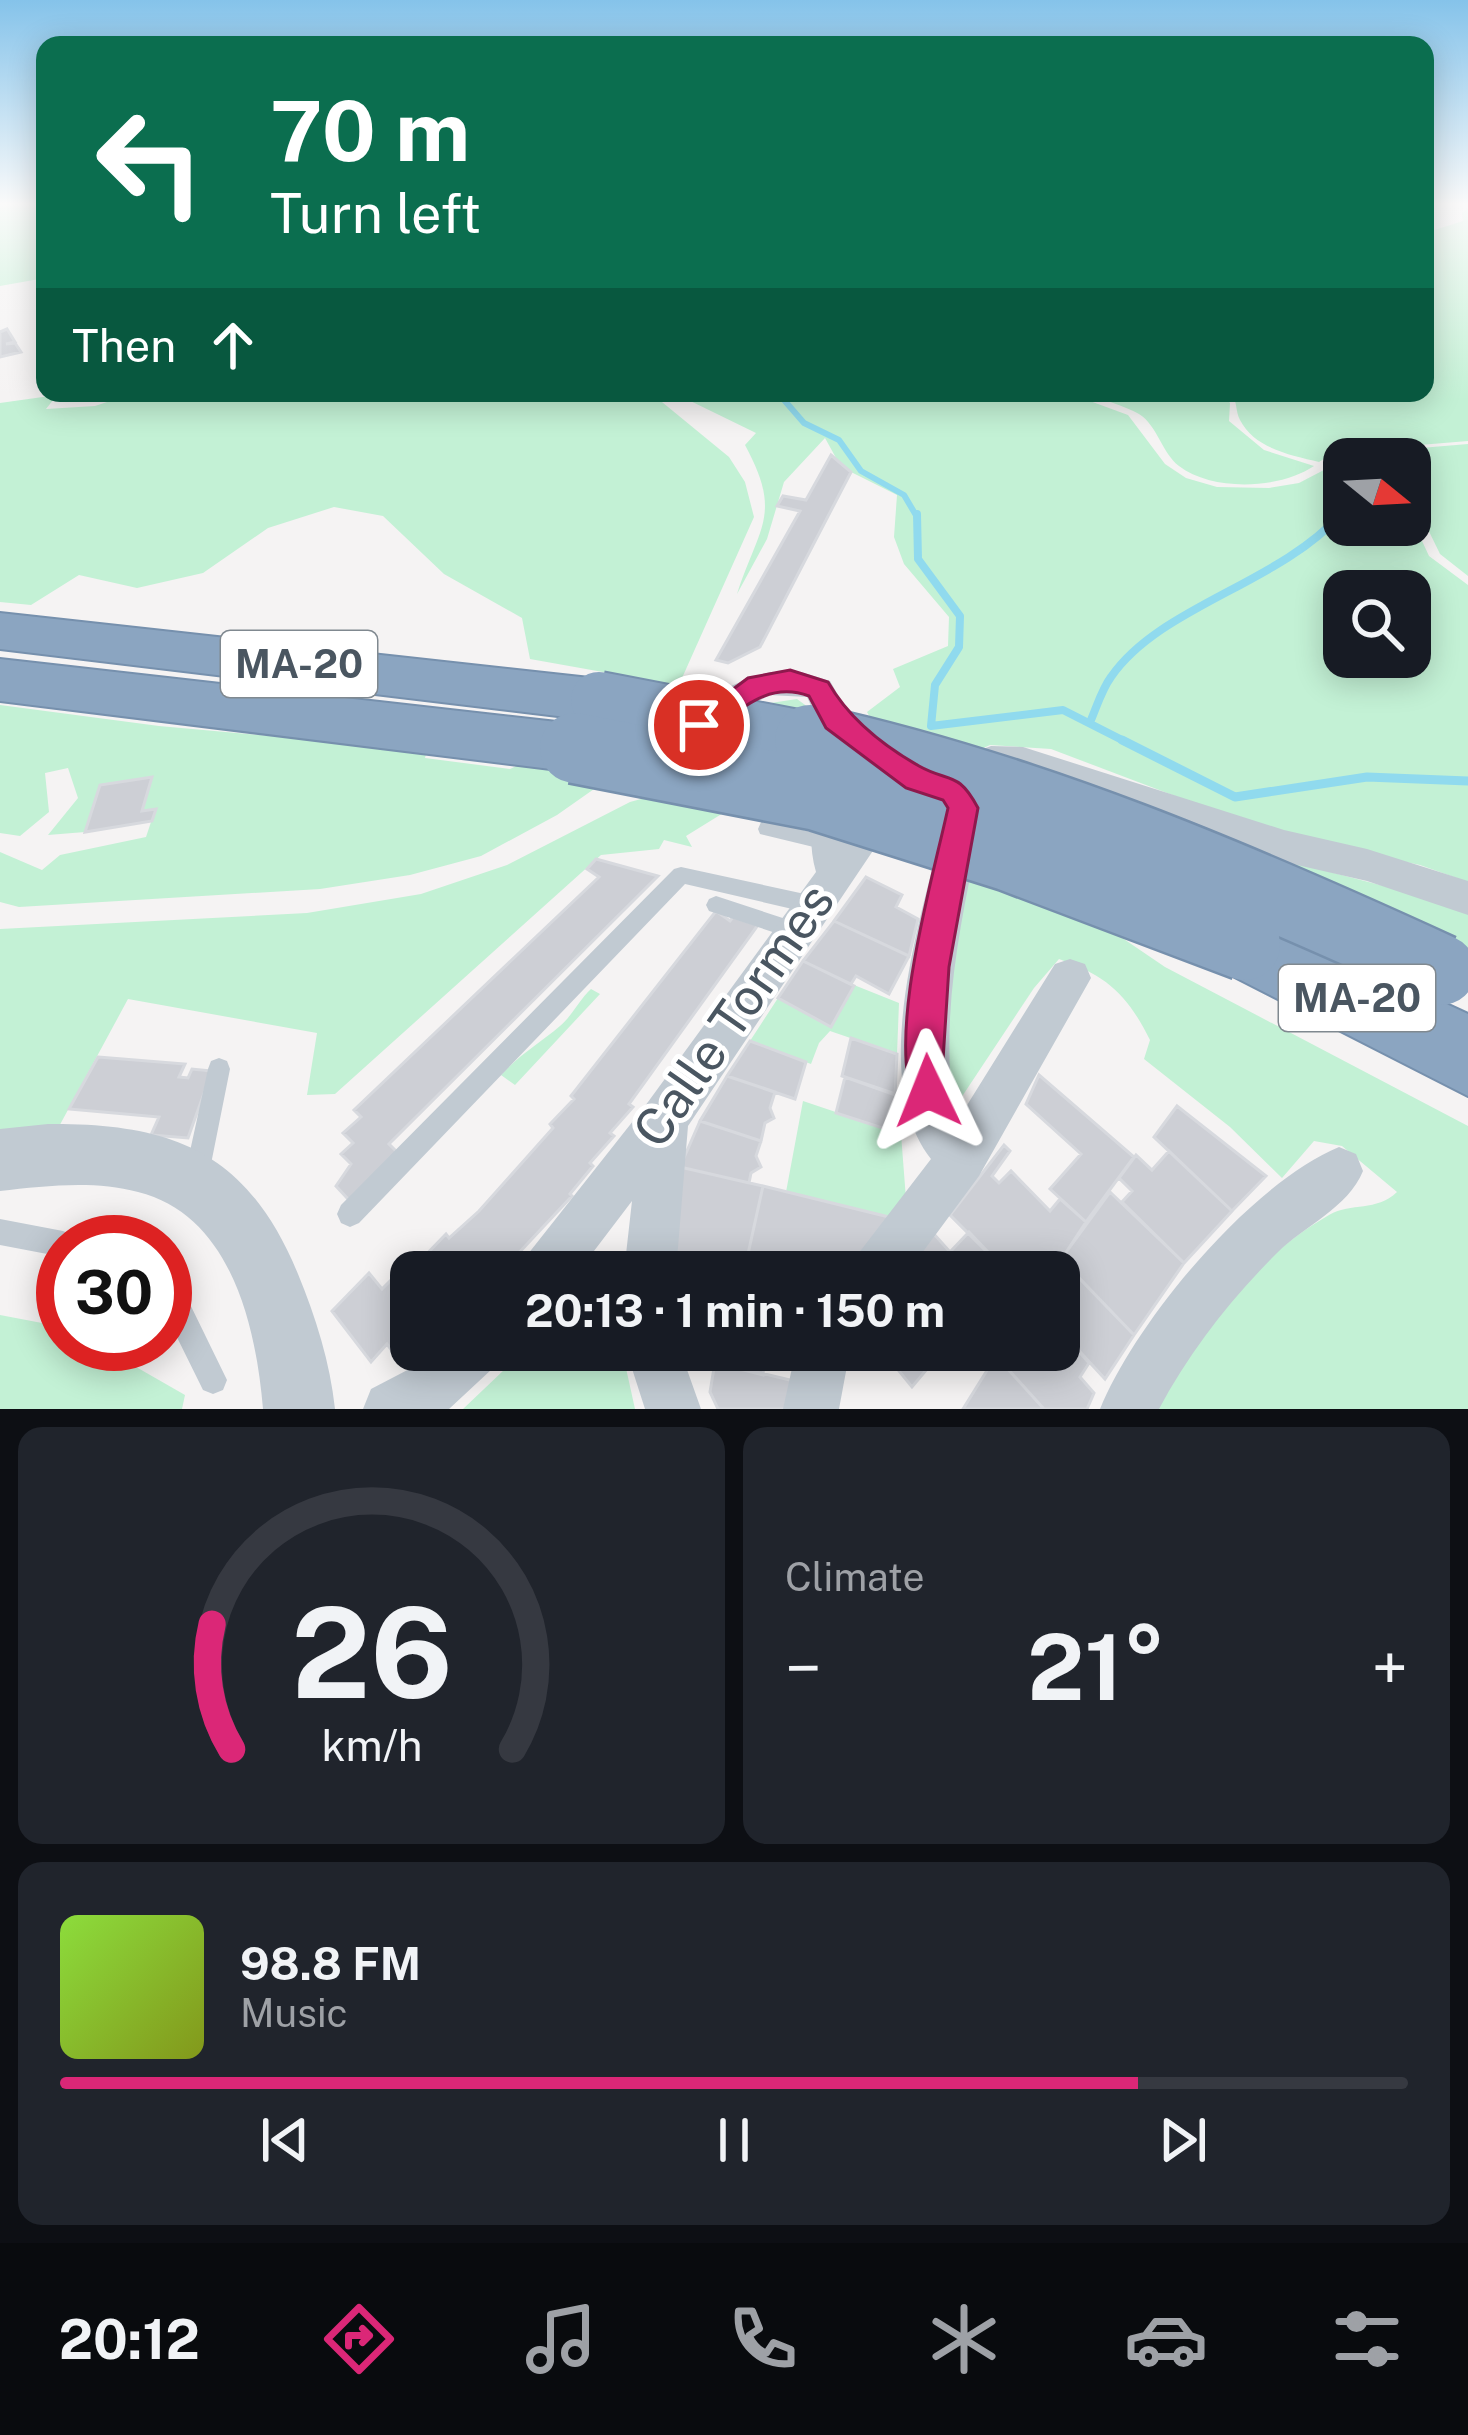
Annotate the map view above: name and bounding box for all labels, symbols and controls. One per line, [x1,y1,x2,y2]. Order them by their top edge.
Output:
text: 70 m [270,81,470,180]
icon: left [72,84,228,240]
text: Turn left [270,182,481,245]
icon: ahead [200,312,266,378]
text: Then [72,319,176,372]
north arrow [1323,438,1431,546]
map controls [1323,438,1431,678]
button: search [1323,570,1431,678]
road number: MA-20 [221,631,377,697]
pin [648,674,750,776]
icon: arrive [666,692,732,758]
street label: Calle Tormes [621,872,845,1158]
road number: MA-20 [1279,965,1435,1031]
position arrow [865,1028,991,1154]
speed limit sign: 30 [36,1215,192,1371]
text: 20:13 · 1 min · 150 m [525,1284,945,1337]
text: Climate [785,1554,925,1600]
text: 26 [291,1579,452,1726]
text: 21° [1027,1614,1166,1720]
text: − [785,1629,822,1707]
text: + [1371,1629,1408,1707]
text: km/h [321,1719,422,1770]
text: 98.8 FM [240,1937,421,1990]
text: Music [240,1990,348,2036]
icon: previous [252,2107,318,2173]
icon: pause [701,2107,767,2173]
icon: next [1150,2107,1216,2173]
icon: directions [317,2297,401,2381]
icon: music [519,2297,603,2381]
icon: phone [721,2297,805,2381]
icon: climate [922,2297,1006,2381]
icon: car [1124,2297,1208,2381]
icon: filters [1325,2297,1409,2381]
text: 20:12 [59,2308,200,2371]

